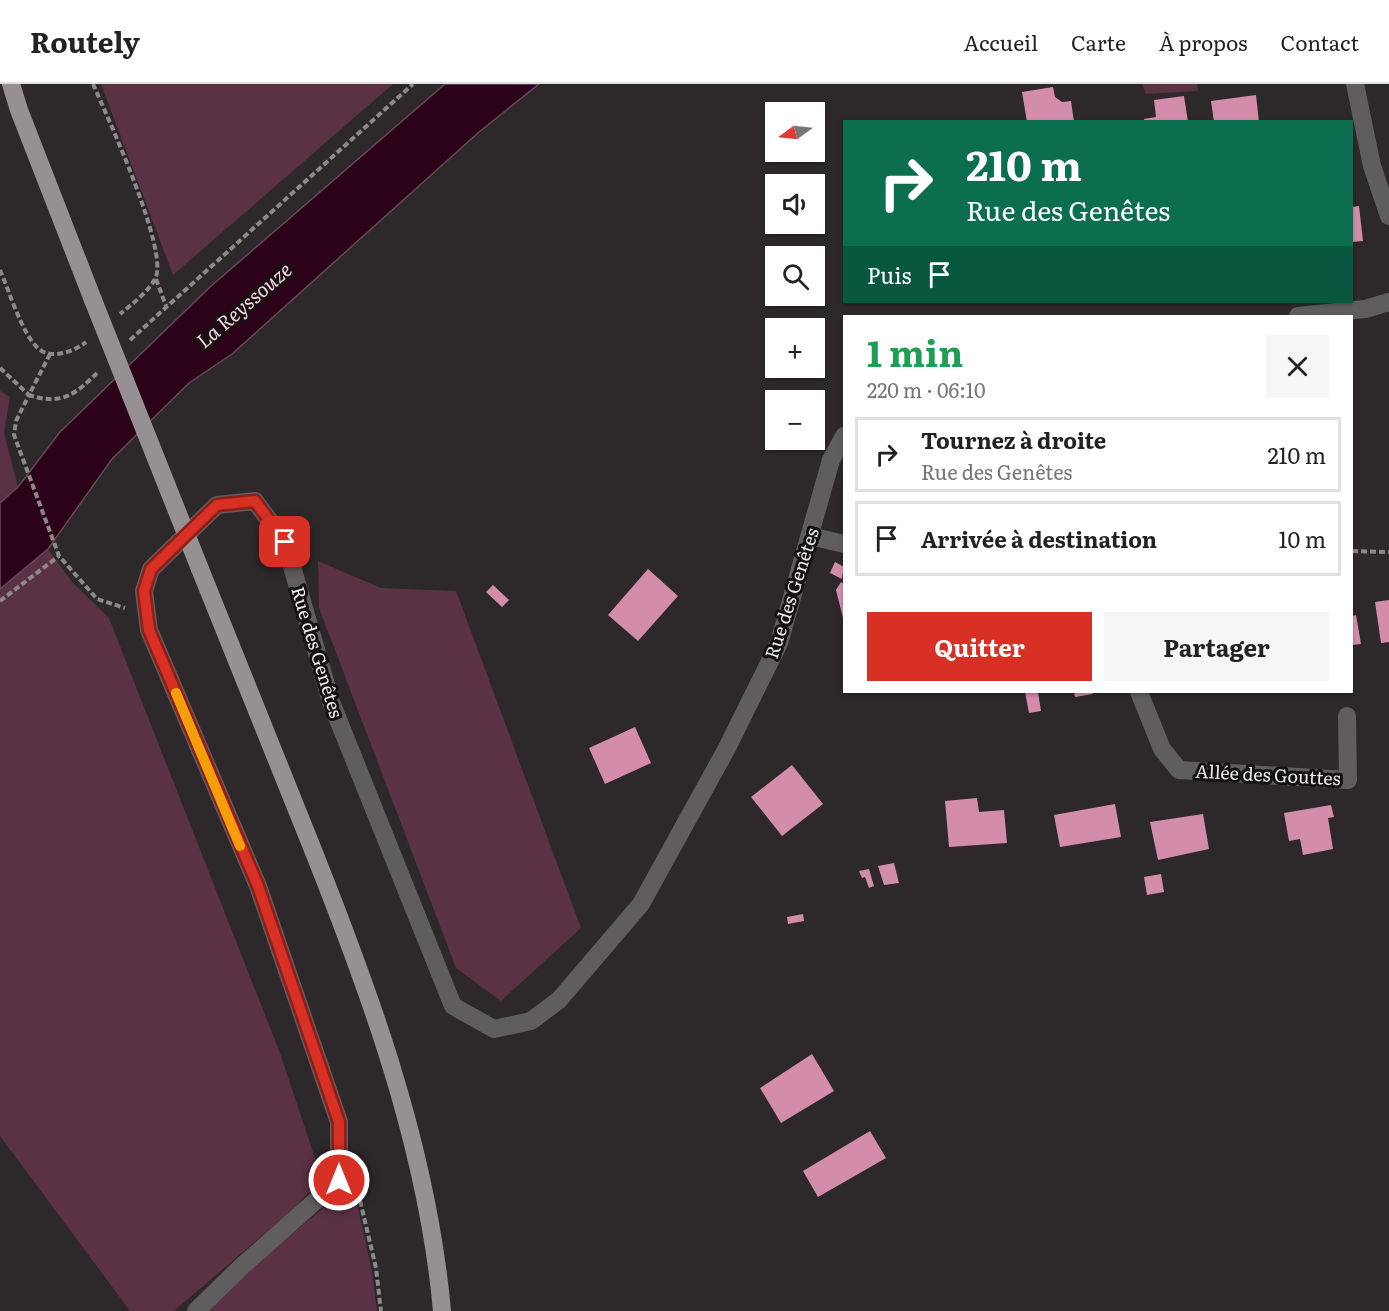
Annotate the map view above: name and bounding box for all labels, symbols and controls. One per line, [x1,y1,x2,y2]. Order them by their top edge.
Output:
text: Routely [30,20,140,62]
text: Accueil [964,26,1038,57]
text: Carte [1071,26,1126,57]
text: À propos [1159,26,1248,57]
text: Contact [1281,26,1359,57]
north arrow [765,102,825,162]
map controls [765,102,825,450]
text: 210 m [966,132,1082,194]
icon: right [867,144,945,222]
button: sound [765,174,825,234]
text: Rue des Genêtes [966,189,1170,229]
button: search [765,246,825,306]
water label: La Reyssouze [189,254,297,354]
text: Puis [867,258,911,291]
icon: arrive [923,258,956,291]
button: + [765,318,825,378]
text: 1 min [867,325,963,378]
button: close [1266,335,1329,398]
text: 220 m · 06:10 [867,374,986,404]
button: − [765,390,825,450]
text: Tournez à droite [921,423,1106,456]
icon: right [870,438,903,471]
text: 210 m [1267,438,1326,471]
text: Rue des Genêtes [921,456,1072,486]
pin [259,516,310,567]
icon: arrive [870,522,903,555]
text: Arrivée à destination [921,522,1157,555]
text: 10 m [1279,522,1326,555]
street label: Rue des Genêtes [757,524,825,662]
icon: arrive [268,525,301,558]
street label: Rue des Genêtes [285,583,351,721]
button: Quitter [867,612,1092,681]
button: Partager [1104,612,1329,681]
street label: Allée des Gouttes [1195,757,1341,791]
position arrow [307,1148,371,1212]

